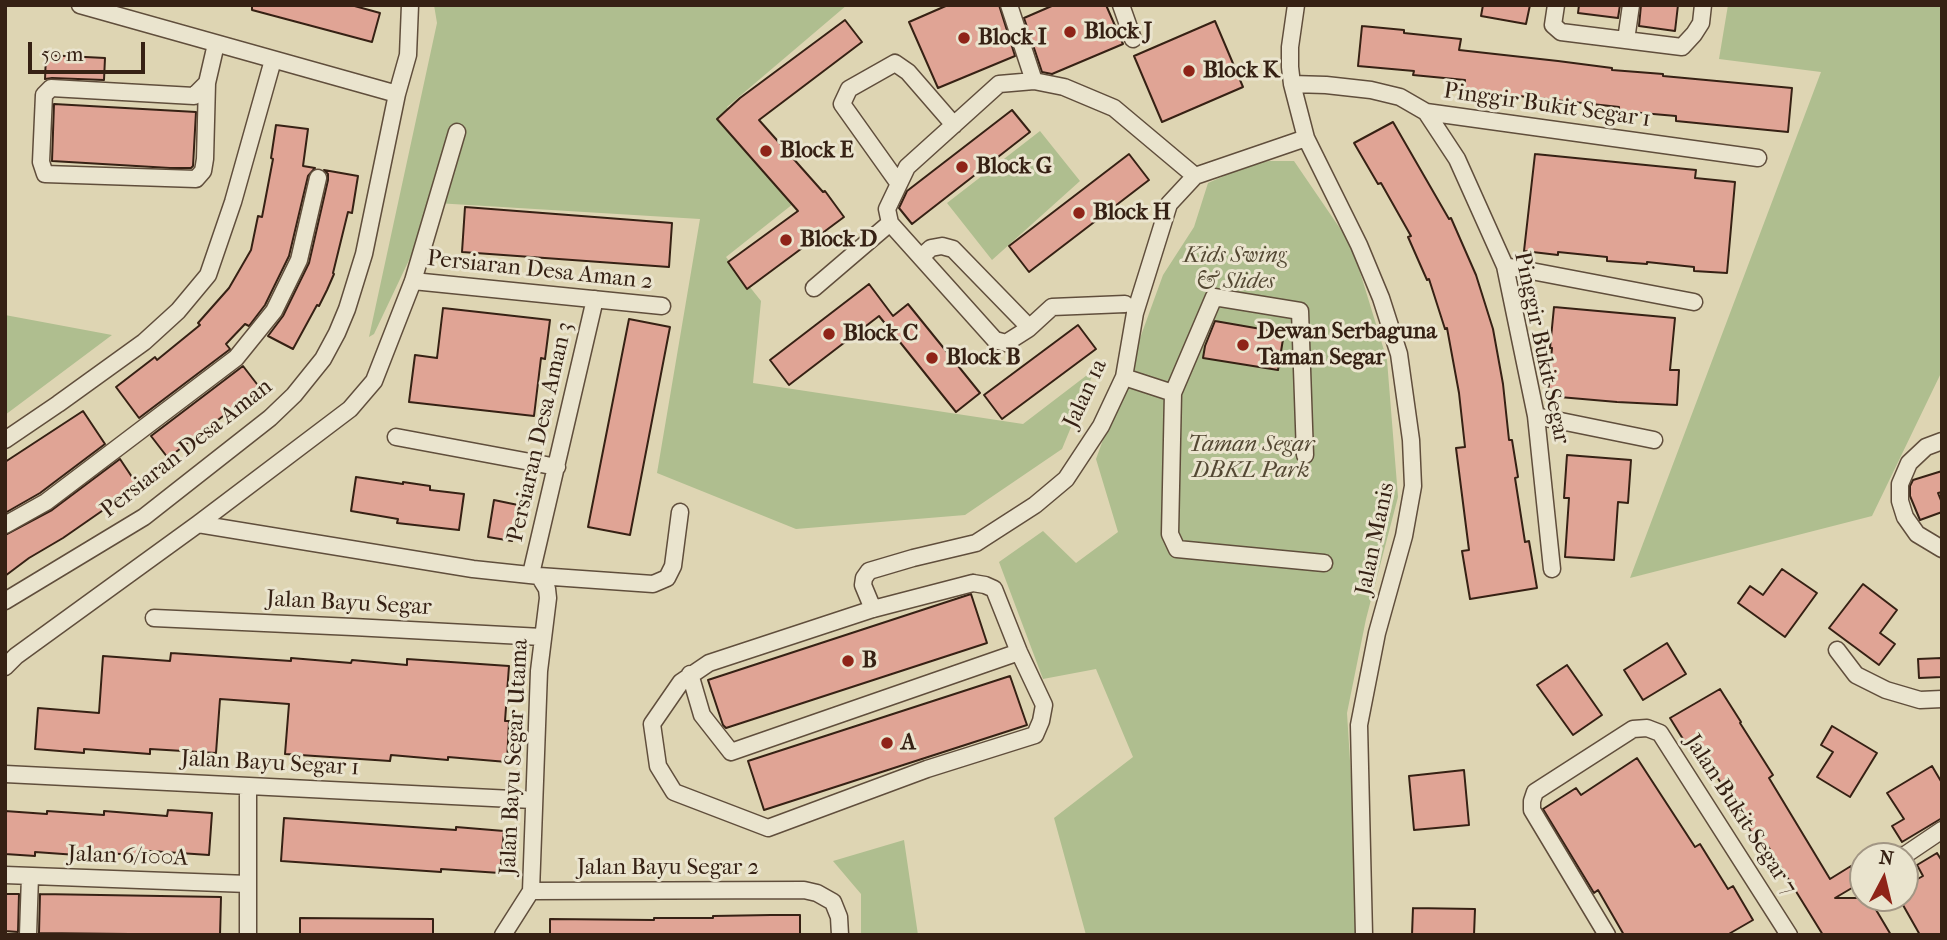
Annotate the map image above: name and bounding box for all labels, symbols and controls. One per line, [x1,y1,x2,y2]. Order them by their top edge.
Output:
place label: Block J [1084,18,1152,46]
place label: Block I [978,24,1047,52]
marker: Block J [1062,24,1078,40]
scale bar [32,28,149,72]
marker: Block I [956,30,972,46]
text: 50 m [41,42,84,66]
place label: Block K [1203,57,1279,85]
marker: Block K [1181,63,1197,79]
street label: Pinggir Bukit Segar 1 [1442,78,1652,134]
place label: Block E [780,137,854,165]
marker: Block E [758,143,774,159]
place label: Block G [976,153,1052,181]
marker: Block G [954,159,970,175]
place label: Block H [1093,199,1171,227]
marker: Block H [1071,205,1087,221]
place label: Block D [800,226,877,254]
marker: Block D [778,232,794,248]
park label: Kids Swing & Slides [1183,242,1287,296]
street label: Persiaran Desa Aman 2 [426,245,654,297]
street label: Pinggir Bukit Segar [1507,249,1575,447]
place label: Dewan Serbaguna Taman Segar [1257,318,1437,372]
street label: Persiaran Desa Aman 3 [502,320,580,544]
place label: Block C [843,320,918,348]
marker: Block C [821,326,837,342]
marker: Dewan Serbaguna Taman Segar [1235,337,1251,353]
place label: Block B [946,344,1021,372]
marker: Block B [924,350,940,366]
street label: Jalan 1a [1058,355,1114,433]
street label: Persiaran Desa Aman [96,373,278,525]
park label: Taman Segar DBKL Park [1188,431,1314,485]
street label: Jalan Manis [1351,480,1401,598]
street label: Jalan Bayu Segar [266,586,432,622]
street label: Jalan Bayu Segar Utama [495,638,535,876]
place label: B [862,647,877,675]
marker: B [840,653,856,669]
place label: A [901,729,916,757]
street label: Jalan Bukit Segar 7 [1678,730,1802,900]
marker: A [879,735,895,751]
street label: Jalan Bayu Segar 1 [180,746,360,782]
street label: Jalan 6/100A [67,841,189,873]
north arrow [1849,842,1919,912]
text: N [1878,846,1895,870]
street label: Jalan Bayu Segar 2 [577,854,759,882]

